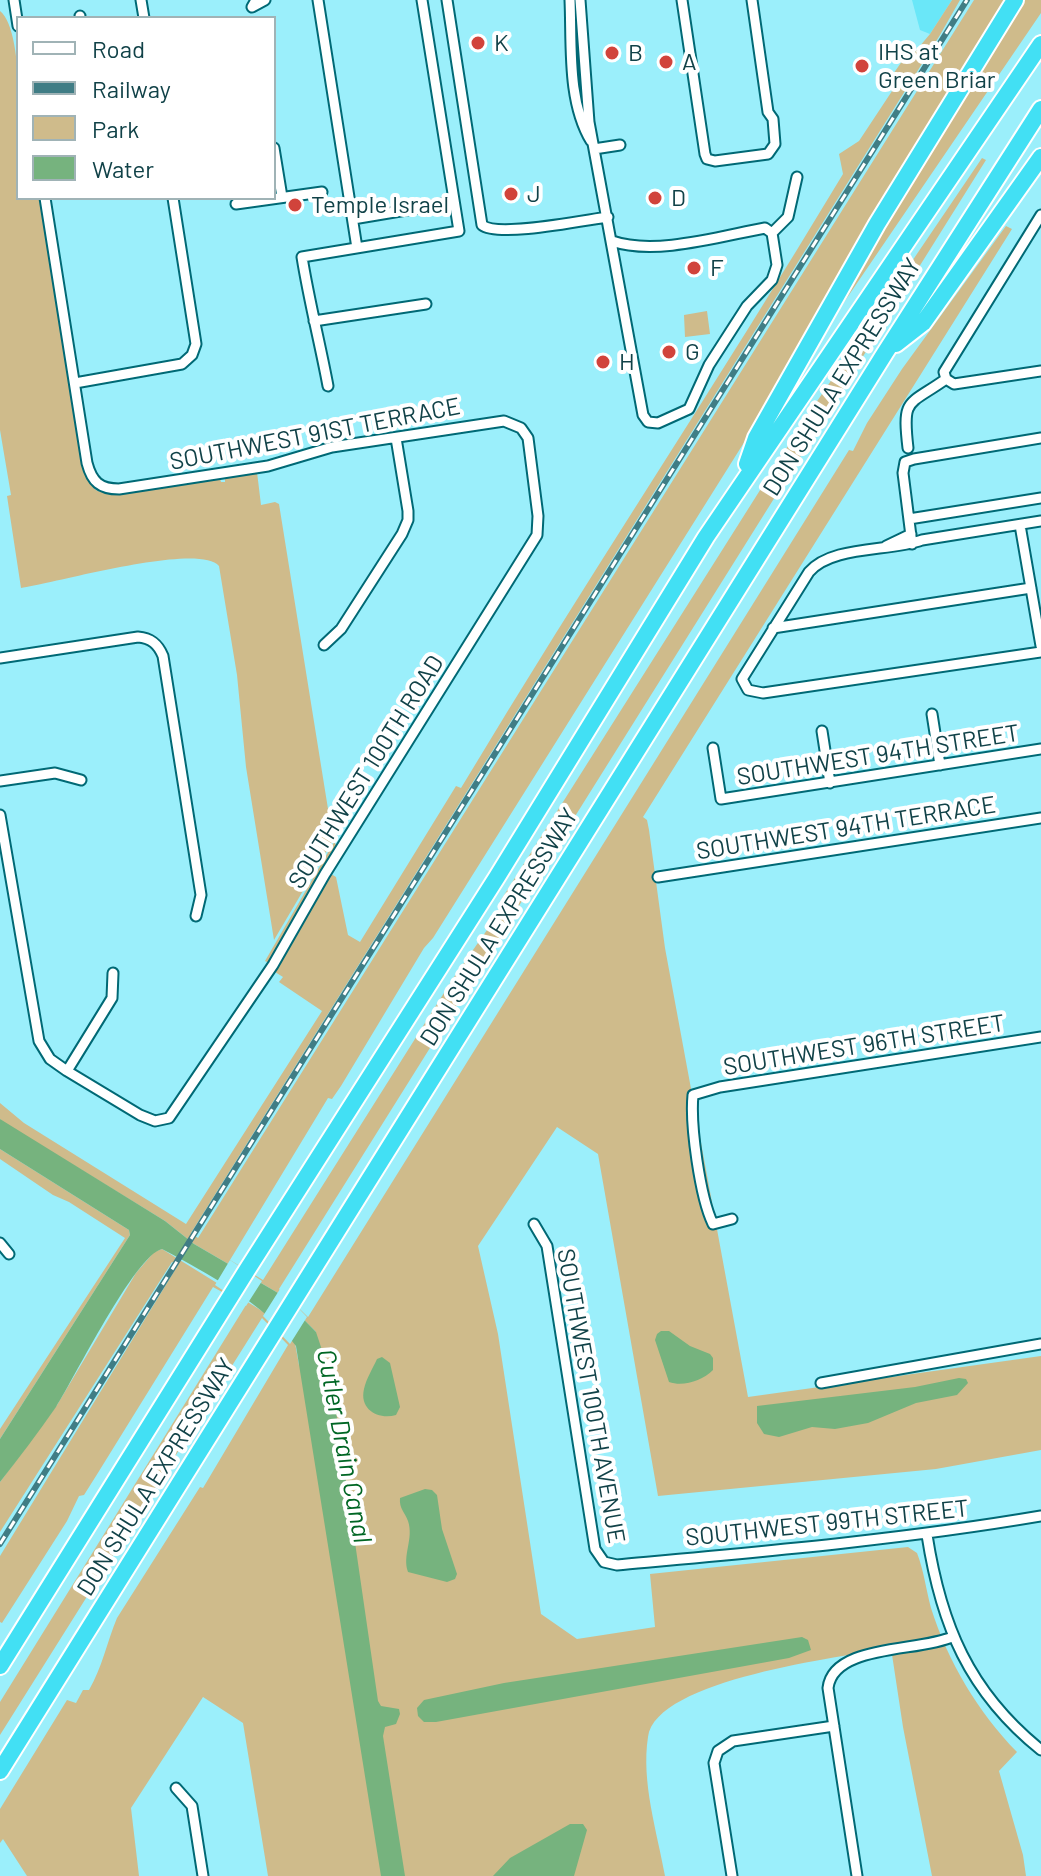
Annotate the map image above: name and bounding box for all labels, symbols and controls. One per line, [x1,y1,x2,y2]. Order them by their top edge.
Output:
legend [16,16,276,200]
place label: K [494,29,509,57]
text: Road [92,34,145,63]
marker: K [469,34,487,52]
place label: IHS at Green Briar [878,38,996,94]
place label: B [628,39,643,67]
marker: B [603,44,621,62]
place label: A [682,48,697,76]
marker: A [657,53,675,71]
marker: IHS at Green Briar [853,57,871,75]
text: Railway [92,74,171,103]
text: Park [92,114,139,143]
text: Water [92,154,154,183]
place label: J [527,180,541,208]
place label: D [671,184,686,212]
marker: J [502,185,520,203]
marker: D [646,189,664,207]
place label: Temple Israel [311,191,449,219]
marker: Temple Israel [286,196,304,214]
street label: DON SHULA EXPRESSWAY [757,253,927,501]
place label: F [710,254,724,282]
marker: F [685,259,703,277]
place label: G [685,338,700,366]
marker: G [660,343,678,361]
place label: H [619,348,635,376]
marker: H [594,353,612,371]
street label: SOUTHWEST 91ST TERRACE [167,392,463,476]
street label: SOUTHWEST 100TH ROAD [282,650,450,894]
street label: SOUTHWEST 94TH STREET [735,718,1021,792]
street label: SOUTHWEST 94TH TERRACE [694,790,998,866]
street label: DON SHULA EXPRESSWAY [414,803,584,1051]
street label: SOUTHWEST 96TH STREET [721,1009,1007,1081]
street label: SOUTHWEST 100TH AVENUE [551,1246,631,1546]
water label: Cutler Drain Canal [310,1346,378,1546]
street label: DON SHULA EXPRESSWAY [71,1353,241,1601]
street label: SOUTHWEST 99TH STREET [684,1494,970,1552]

